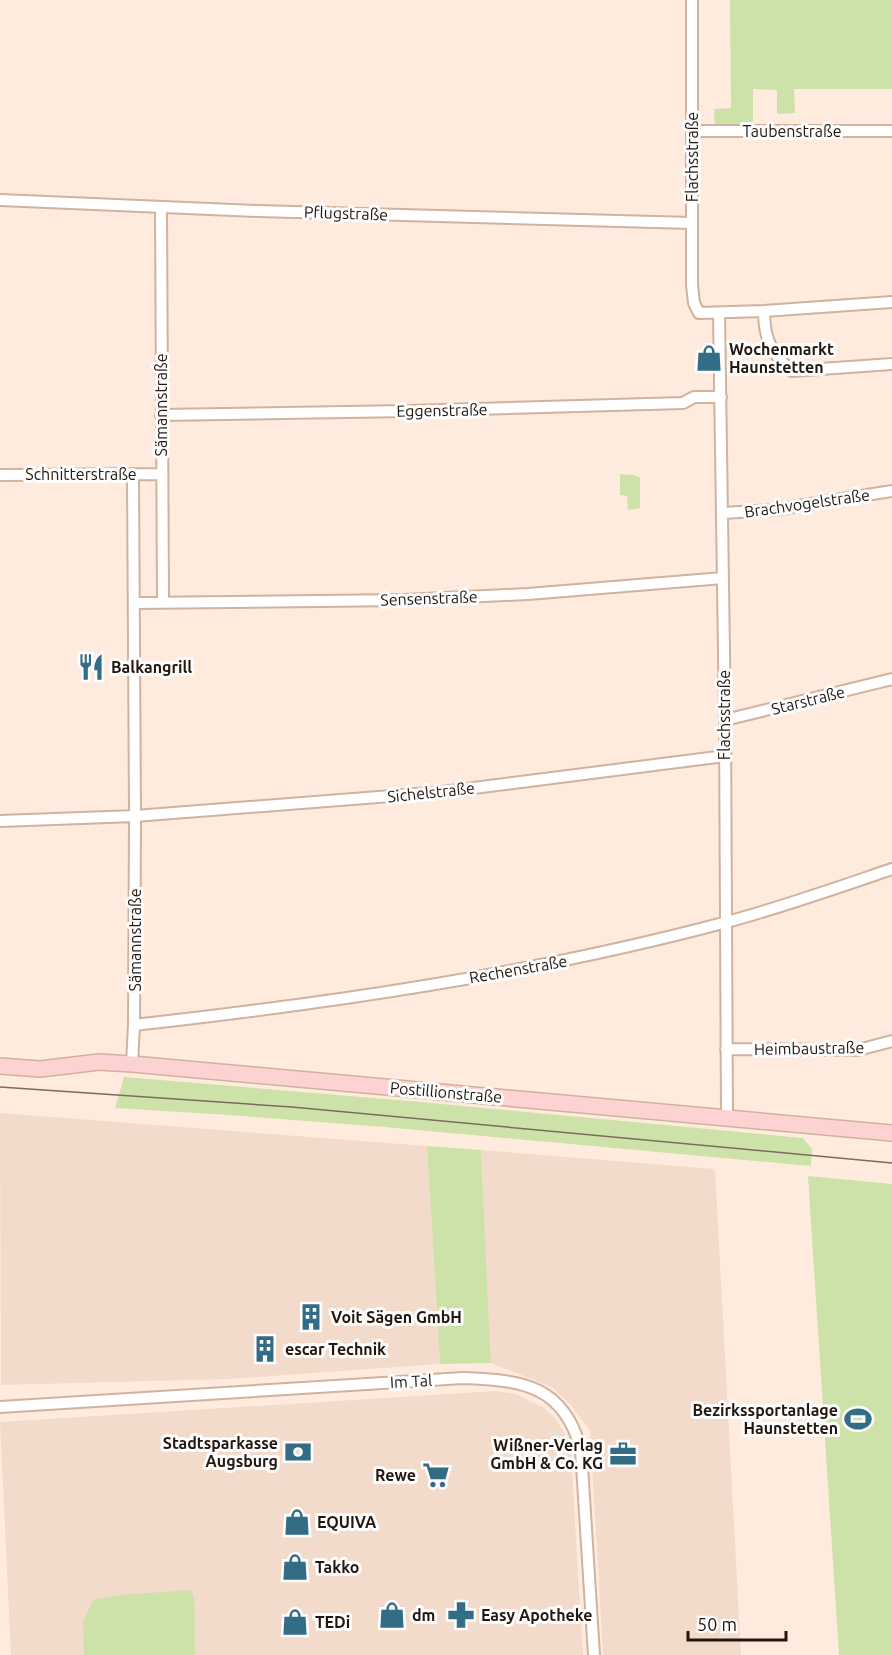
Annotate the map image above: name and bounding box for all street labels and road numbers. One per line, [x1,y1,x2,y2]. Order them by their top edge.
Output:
street label: Flachsstraße [683,112,701,202]
street label: Taubenstraße [743,122,841,140]
street label: Pflugstraße [304,203,388,223]
street label: Sämannstraße [152,354,170,456]
street label: Eggenstraße [396,400,488,420]
street label: Schnitterstraße [25,465,137,483]
street label: Brachvogelstraße [743,485,871,521]
street label: Sensenstraße [380,587,478,609]
street label: Flachsstraße [715,670,733,760]
street label: Starstraße [769,682,847,718]
street label: Sichelstraße [386,778,476,806]
street label: Sämannstraße [126,889,144,991]
street label: Rechenstraße [468,952,568,986]
street label: Heimbaustraße [754,1038,864,1058]
street label: Postillionstraße [389,1078,503,1106]
street label: Im Tal [389,1371,433,1391]

